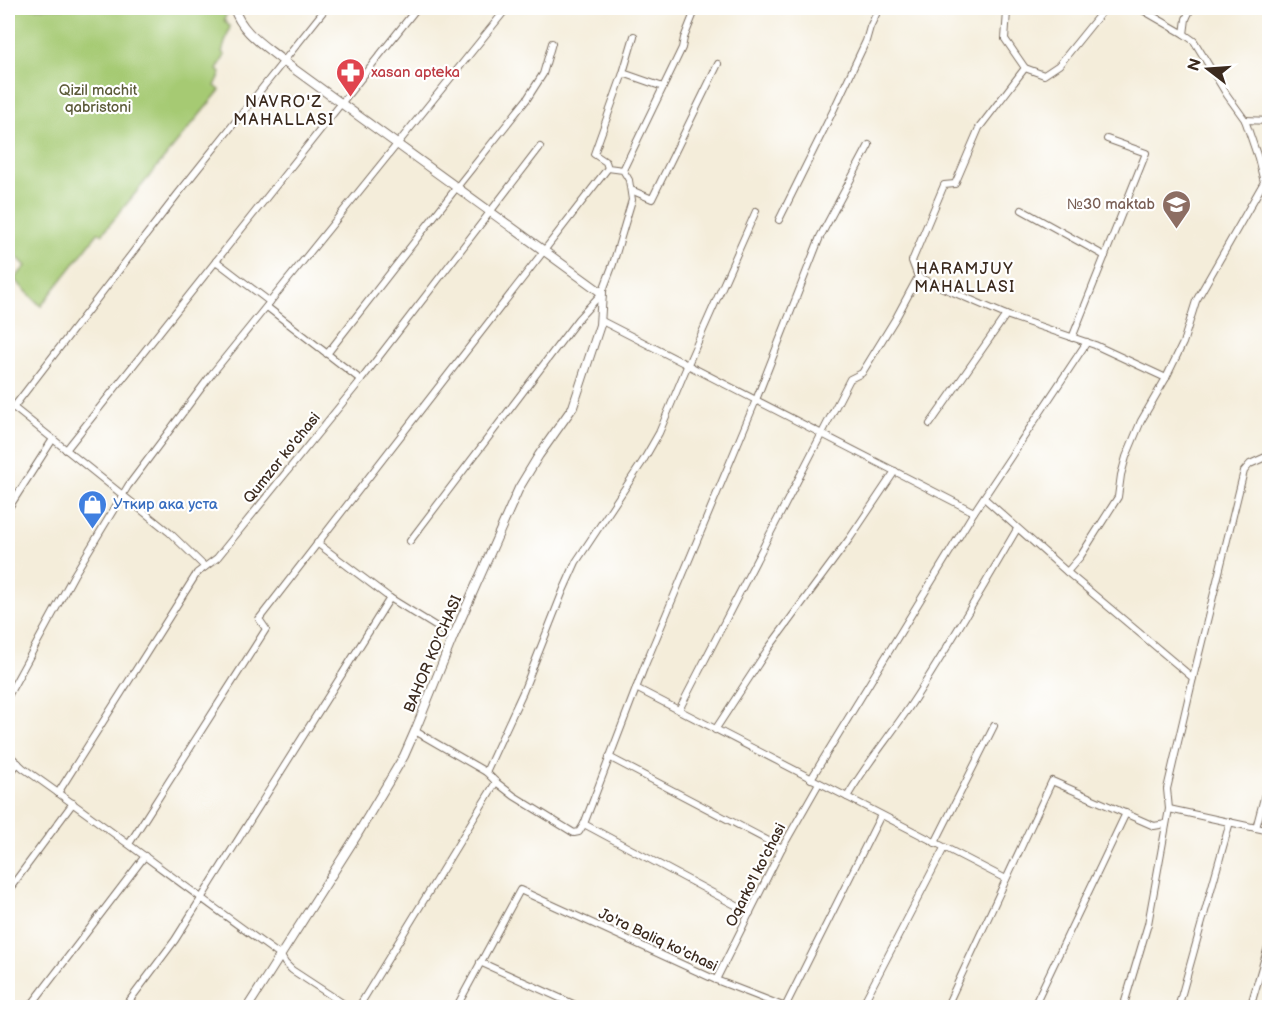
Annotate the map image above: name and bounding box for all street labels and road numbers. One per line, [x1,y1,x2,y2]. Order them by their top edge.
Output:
street label: Qumzor ko'chasi [239,409,325,507]
street label: BAHOR KO'CHASI [400,592,466,715]
street label: Oqarko'l ko'chasi [722,820,790,930]
street label: Jo'ra Baliq ko'chasi [595,904,721,976]

